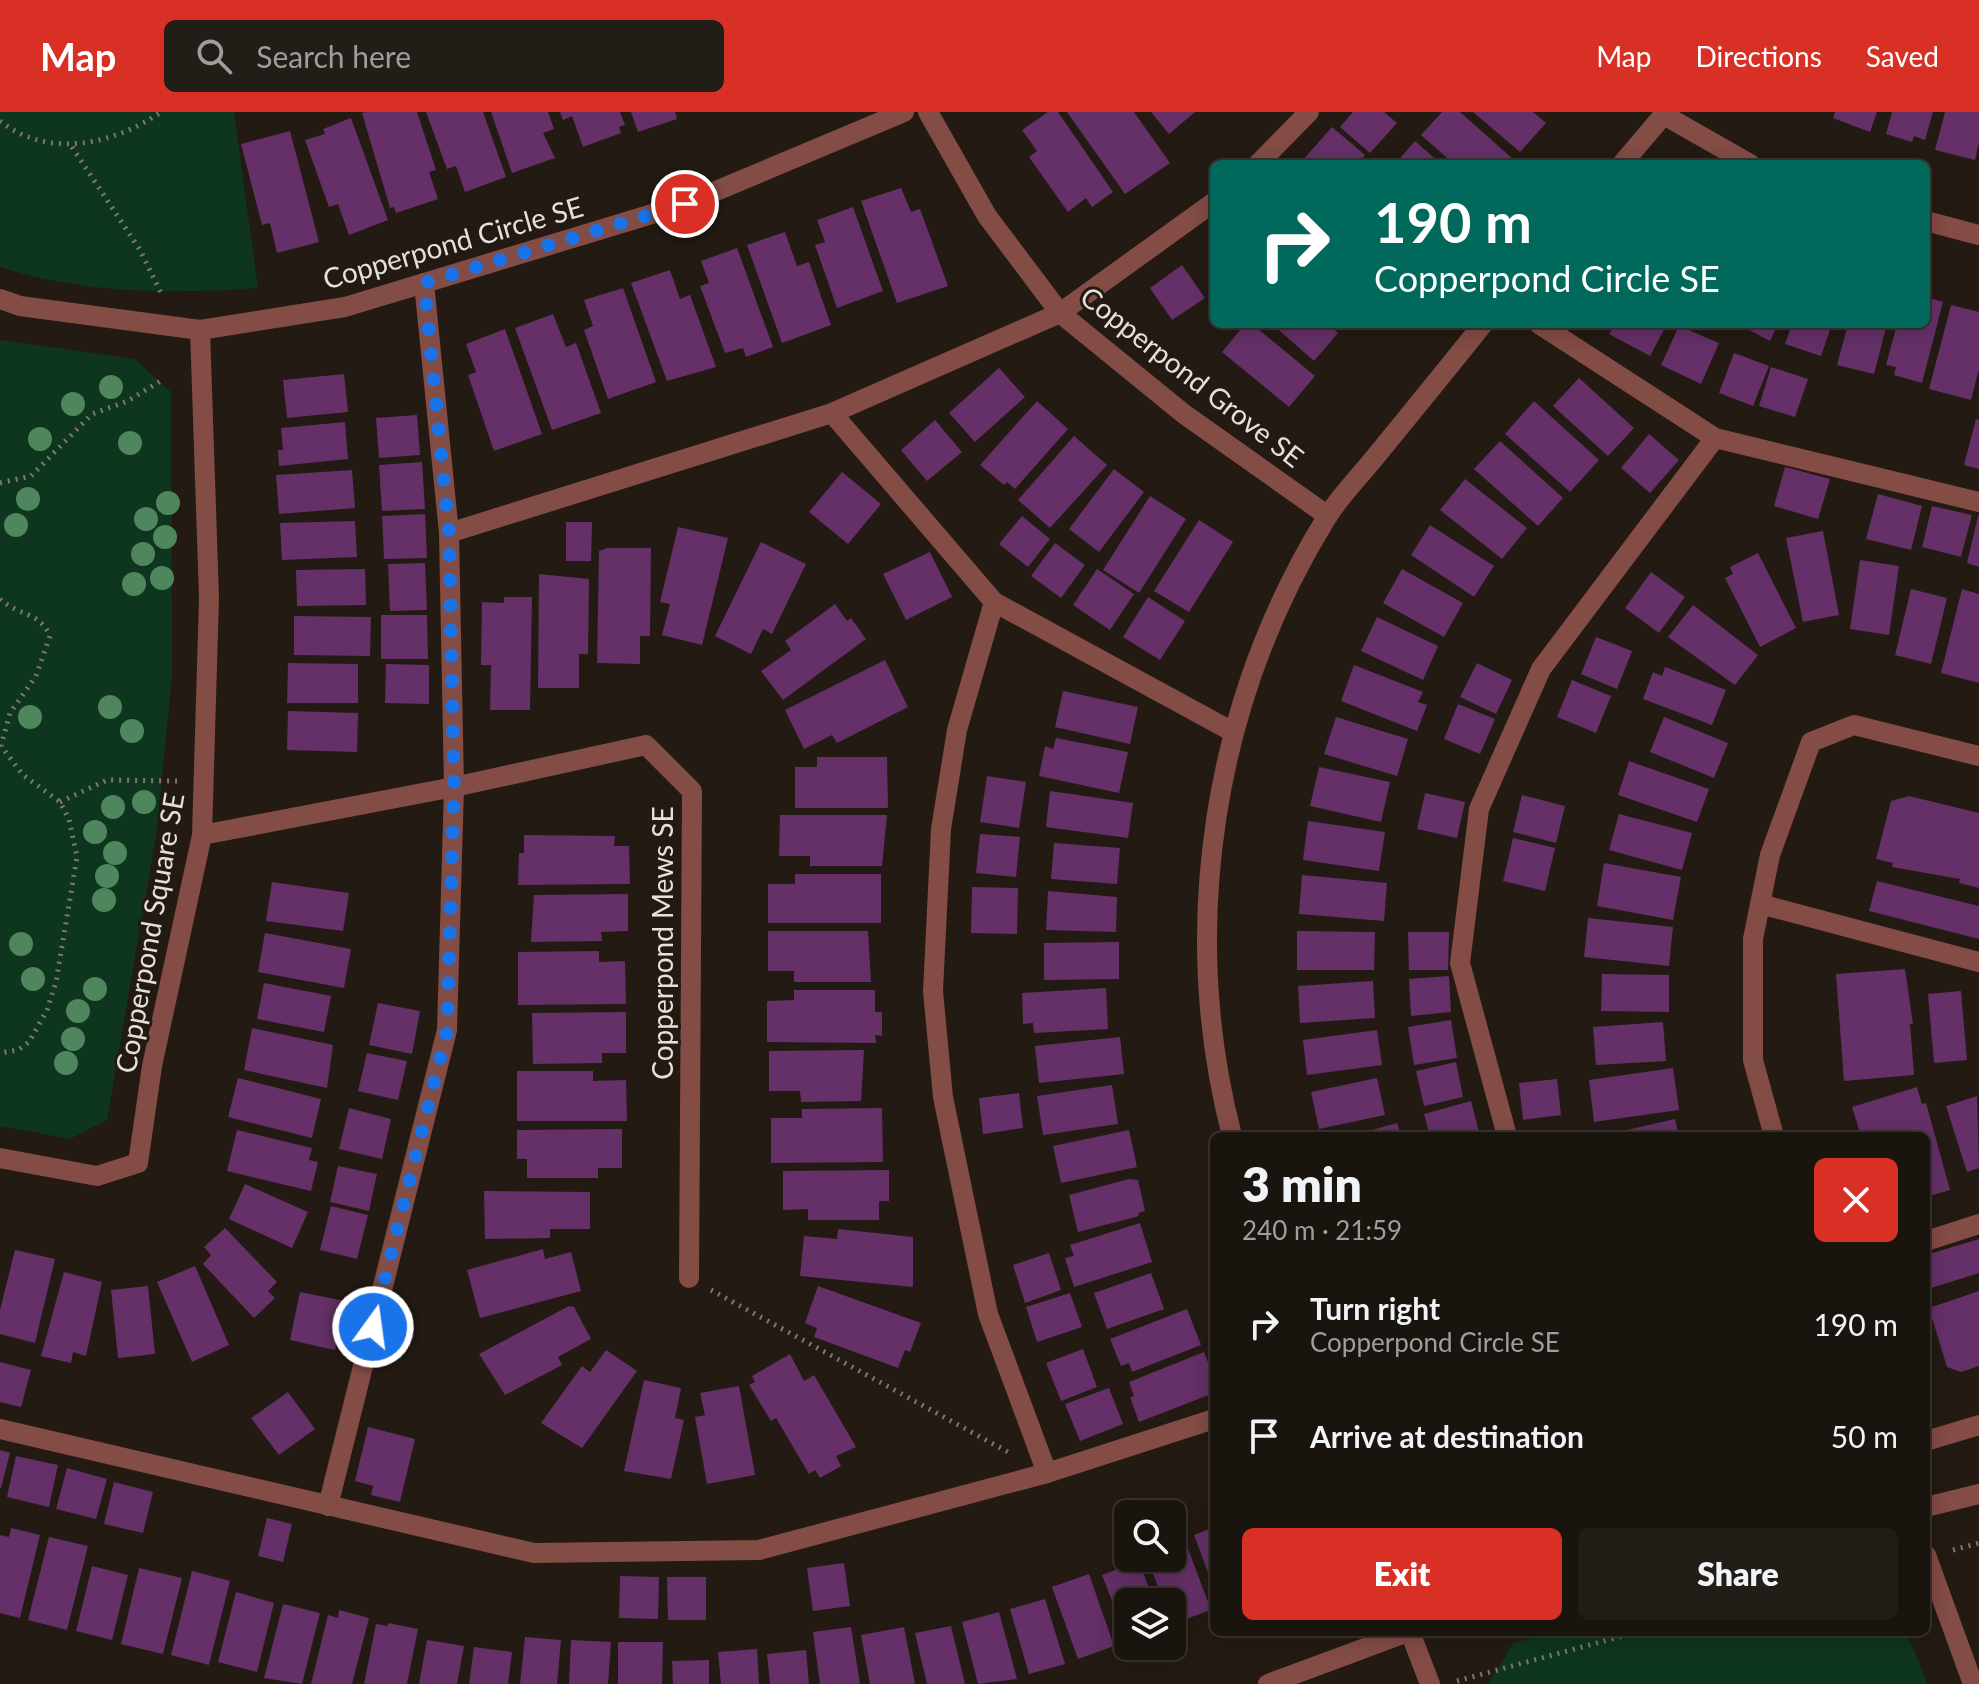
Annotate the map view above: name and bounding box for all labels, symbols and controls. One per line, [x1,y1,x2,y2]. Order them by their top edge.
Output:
search box [164,20,724,92]
text: Map [40,33,116,79]
icon: search [192,34,236,78]
text: Search here [256,38,411,74]
text: Map [1596,39,1651,73]
text: Directions [1695,39,1822,73]
text: Saved [1866,39,1939,73]
pin [651,170,719,238]
icon: arrive [663,182,707,226]
text: 190 m [1374,188,1532,255]
street label: Copperpond Circle SE [319,189,587,295]
icon: right [1242,192,1346,296]
text: Copperpond Circle SE [1374,256,1720,300]
street label: Copperpond Grove SE [1074,279,1311,474]
street label: Copperpond Square SE [108,790,190,1076]
street label: Copperpond Mews SE [645,806,679,1080]
text: 3 min [1242,1155,1362,1212]
button: close [1814,1158,1898,1242]
text: 240 m · 21:59 [1242,1214,1402,1246]
position arrow [331,1285,415,1369]
text: Turn right [1310,1290,1440,1326]
icon: right [1242,1302,1286,1346]
text: 190 m [1813,1306,1898,1342]
text: Copperpond Circle SE [1310,1326,1560,1358]
icon: arrive [1242,1414,1286,1458]
text: Arrive at destination [1310,1418,1584,1454]
text: 50 m [1831,1418,1898,1454]
map controls [1114,1500,1186,1660]
button: search [1114,1500,1186,1572]
button: Exit [1242,1528,1562,1620]
button: Share [1578,1528,1898,1620]
button: layers [1114,1588,1186,1660]

